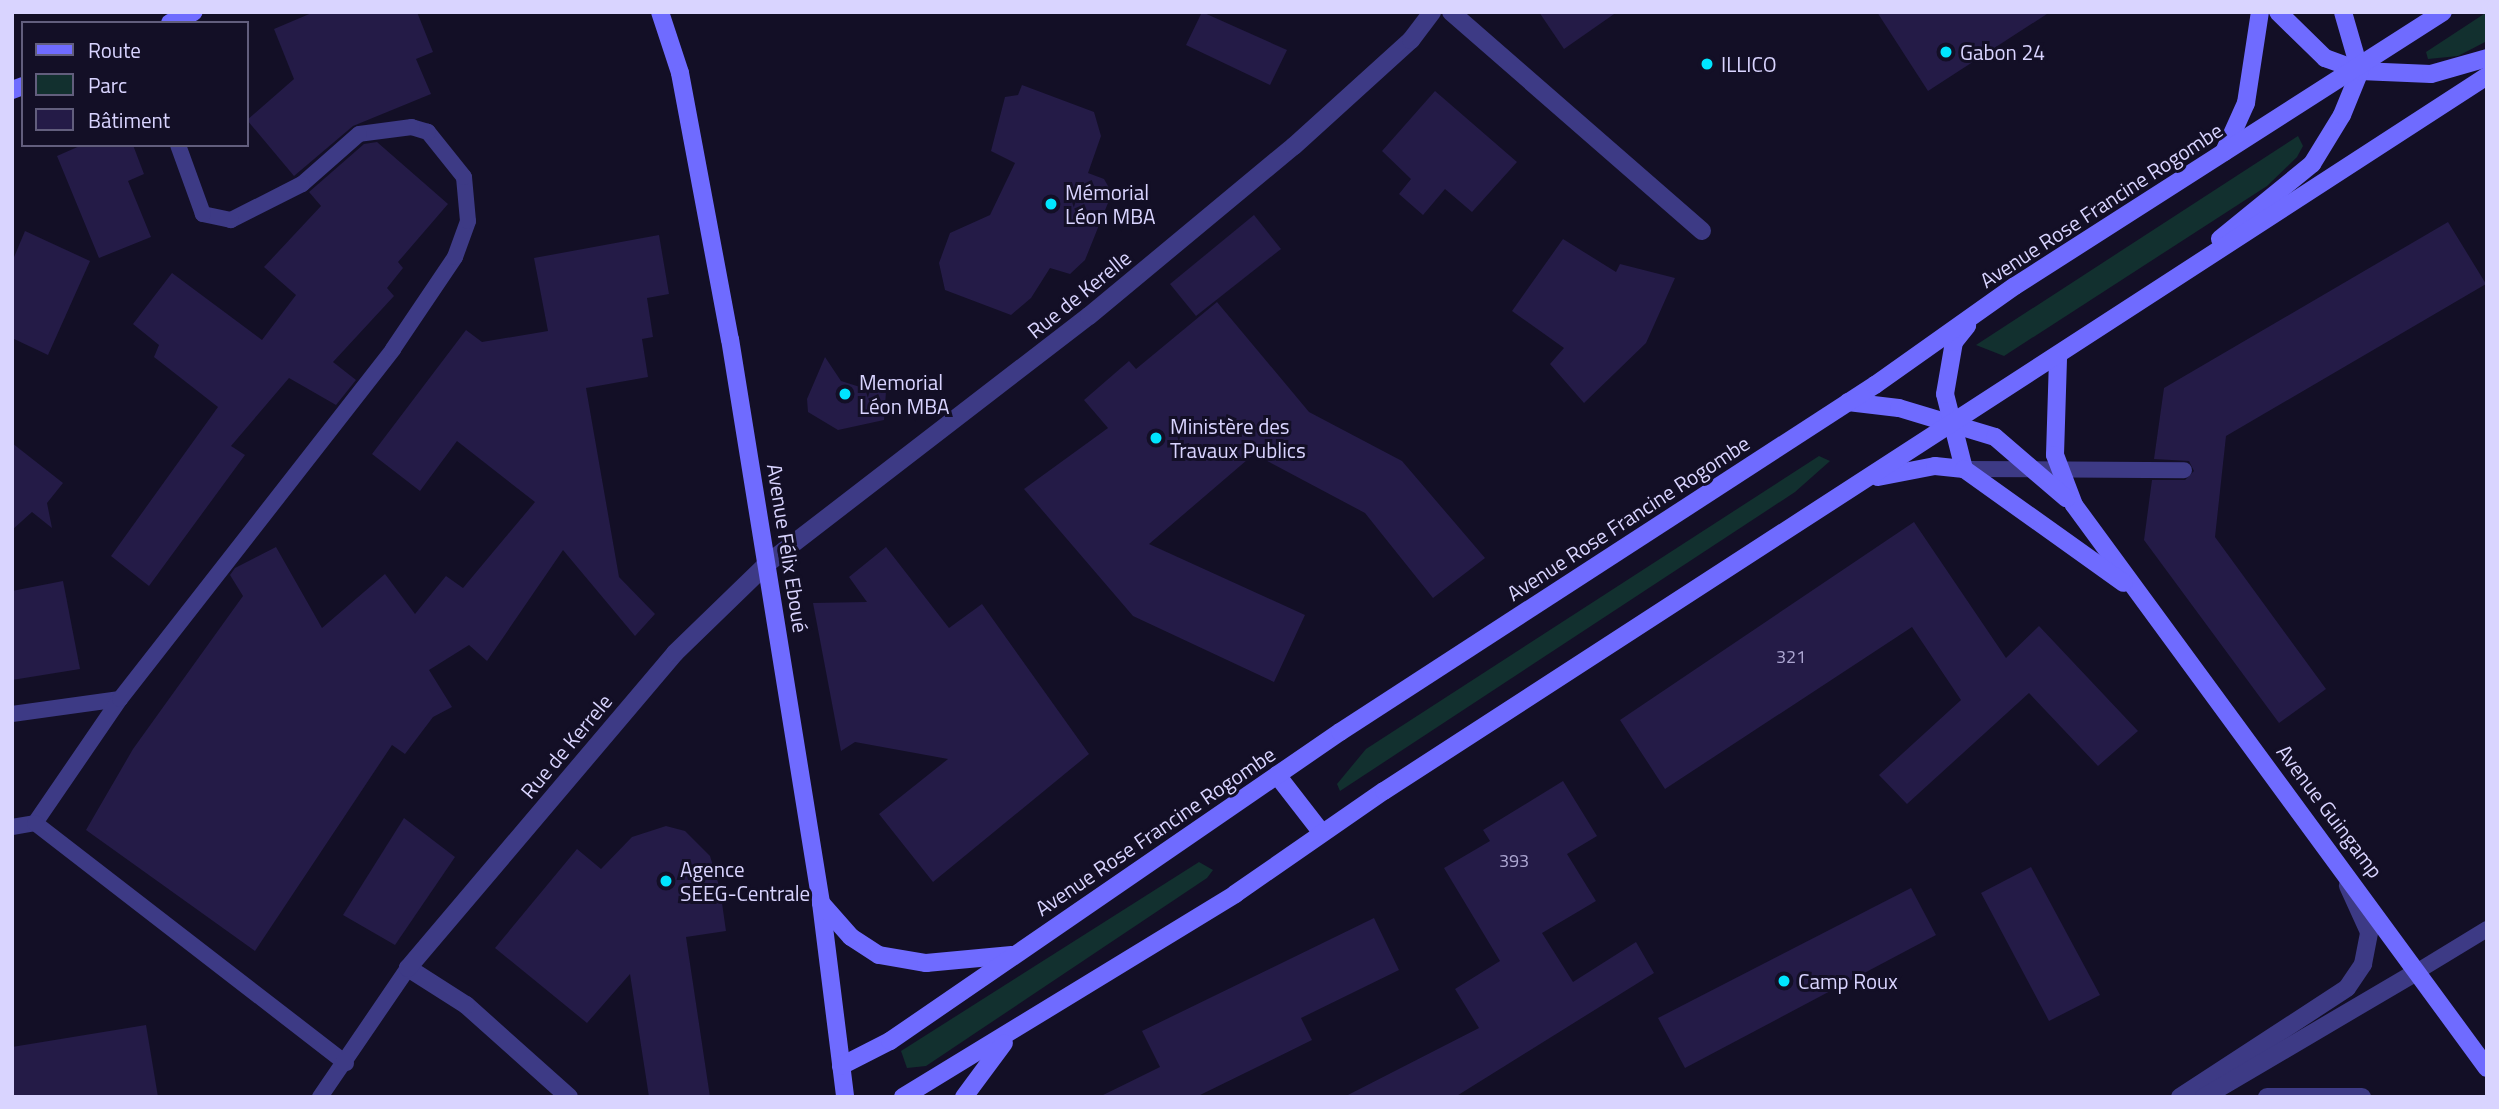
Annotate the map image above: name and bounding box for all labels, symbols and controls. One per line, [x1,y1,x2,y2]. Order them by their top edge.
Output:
legend [21,21,248,147]
text: Route [88,34,141,66]
place label: Gabon 24 [1960,39,2045,65]
marker: Gabon 24 [1938,44,1954,60]
place label: ILLICO [1721,51,1777,77]
marker: ILLICO [1699,56,1715,72]
text: Parc [88,69,127,101]
text: Bâtiment [88,104,170,136]
street label: Avenue Rose Francine Rogombe [1975,117,2227,293]
place label: Mémorial Léon MBA [1065,179,1155,229]
marker: Mémorial Léon MBA [1043,196,1059,212]
street label: Rue de Kerelle [1022,245,1136,343]
place label: Memorial Léon MBA [859,369,949,419]
marker: Memorial Léon MBA [837,386,853,402]
place label: Ministère des Travaux Publics [1170,413,1306,463]
marker: Ministère des Travaux Publics [1148,430,1164,446]
street label: Avenue Rose Francine Rogombe [1502,430,1754,606]
street label: Avenue Félix Eboué [762,462,814,634]
house number: 321 [1776,646,1806,668]
street label: Rue de Kerrele [515,689,617,803]
street label: Avenue Guingamp [2272,739,2388,883]
street label: Avenue Rose Francine Rogombe [1030,741,1280,921]
house number: 393 [1499,850,1529,872]
place label: Agence SEEG-Centrale [680,856,810,906]
marker: Agence SEEG-Centrale [658,873,674,889]
place label: Camp Roux [1798,968,1898,994]
marker: Camp Roux [1776,973,1792,989]

